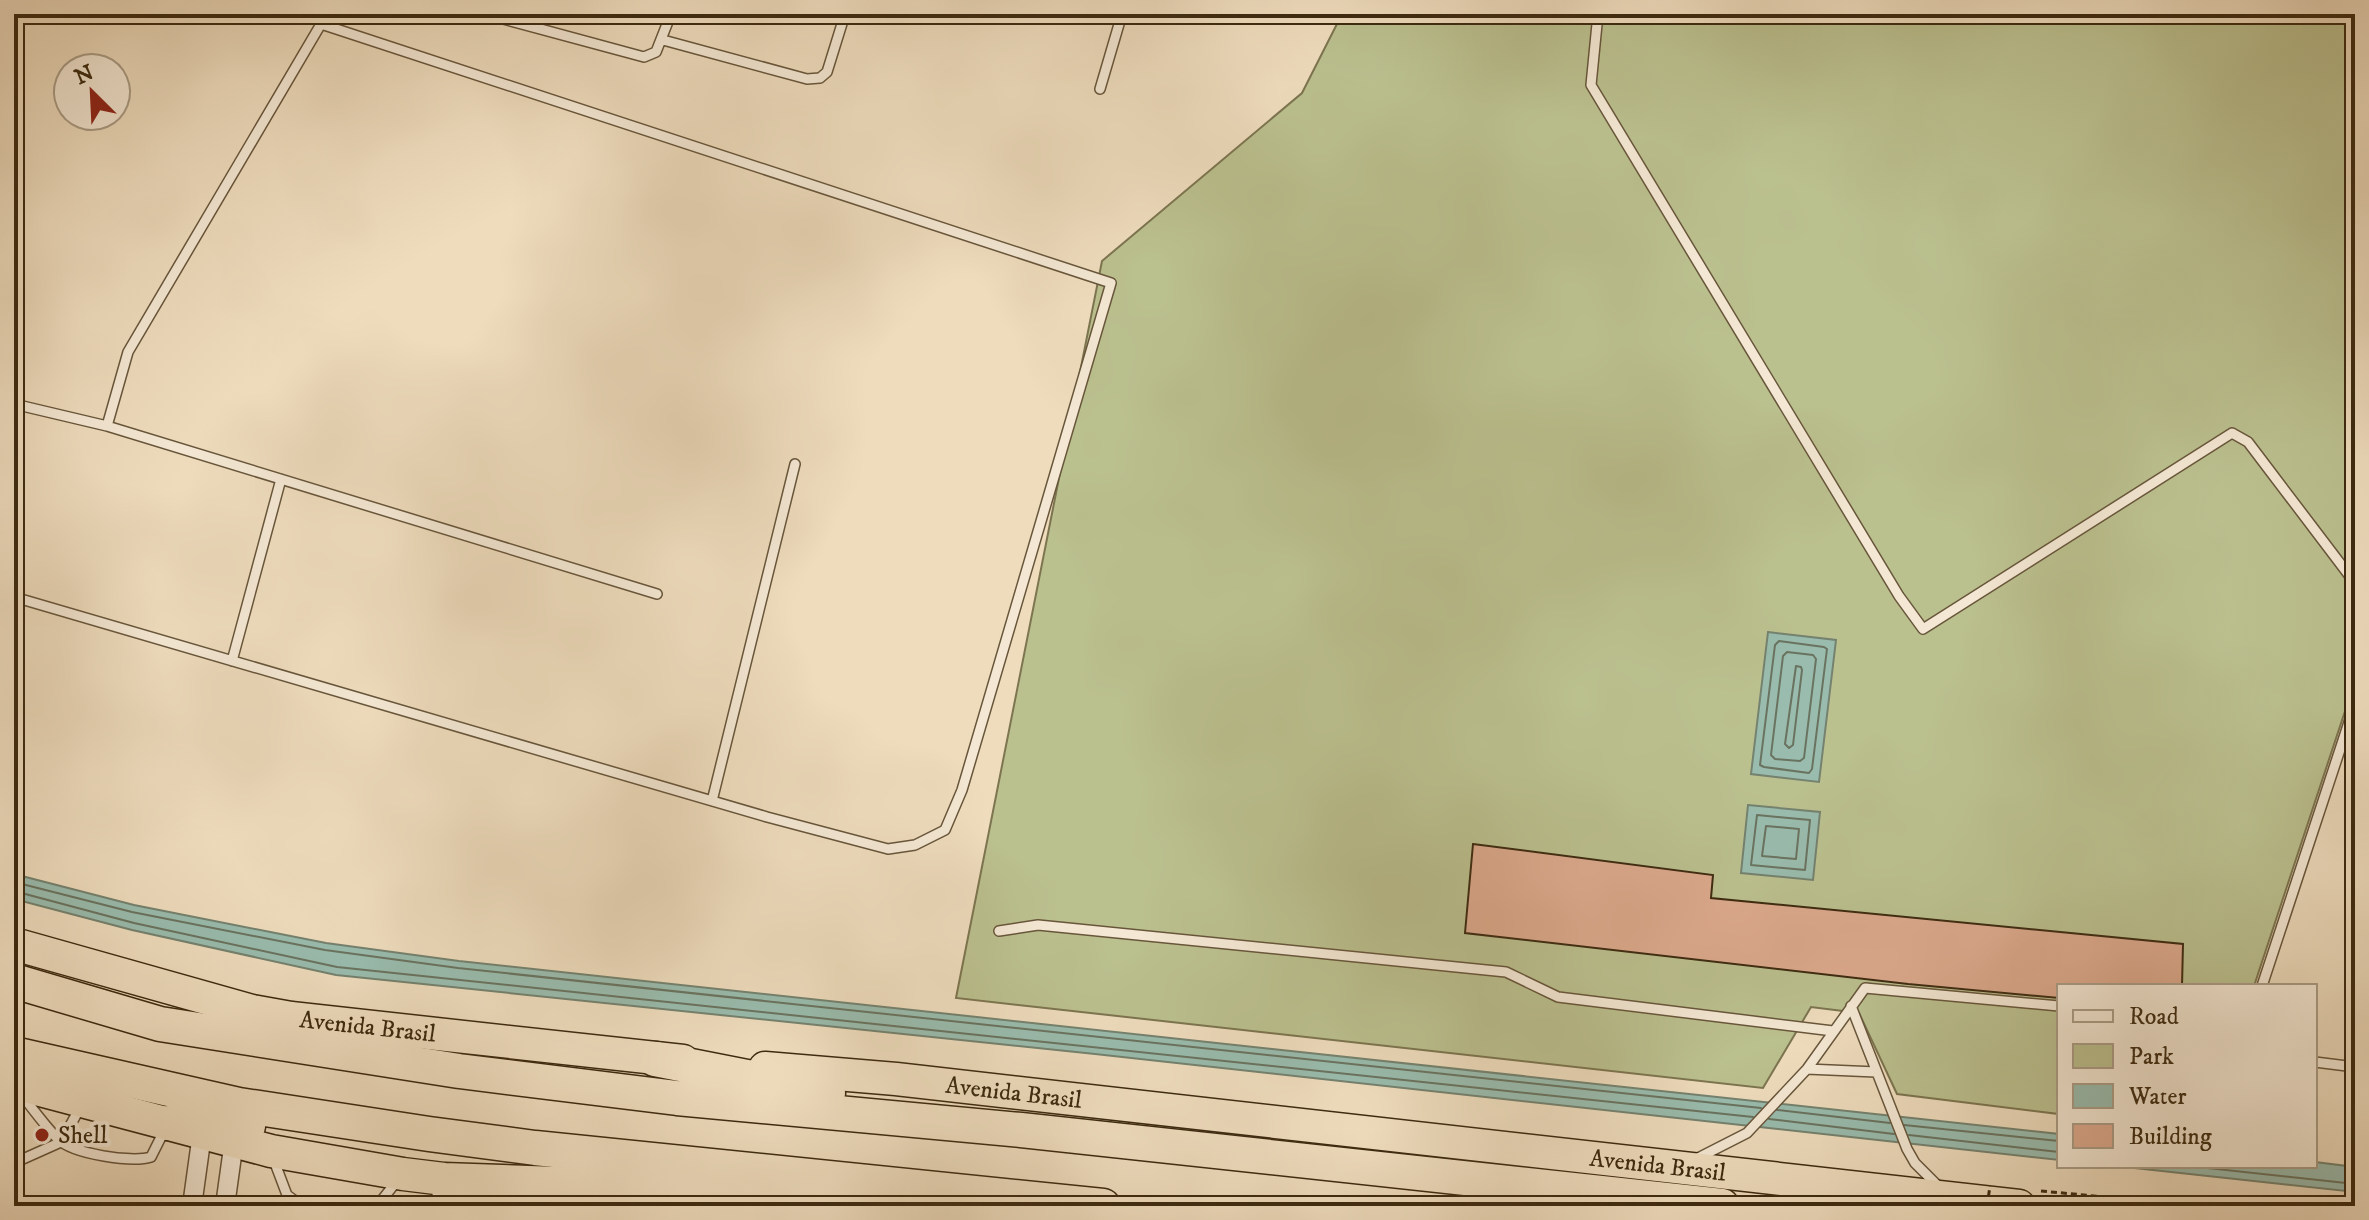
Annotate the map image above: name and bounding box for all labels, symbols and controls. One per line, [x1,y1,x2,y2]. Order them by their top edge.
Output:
north arrow [52,52,132,132]
text: N [71,59,98,91]
legend [2057,984,2317,1168]
text: Road [2129,1002,2179,1032]
street label: Avenida Brasil [298,1005,438,1050]
text: Park [2129,1042,2174,1072]
street label: Avenida Brasil [944,1071,1084,1116]
text: Water [2128,1082,2186,1112]
place label: Shell [58,1121,108,1151]
text: Building [2129,1122,2212,1152]
marker: Shell [33,1126,51,1144]
street label: Avenida Brasil [1588,1144,1728,1189]

